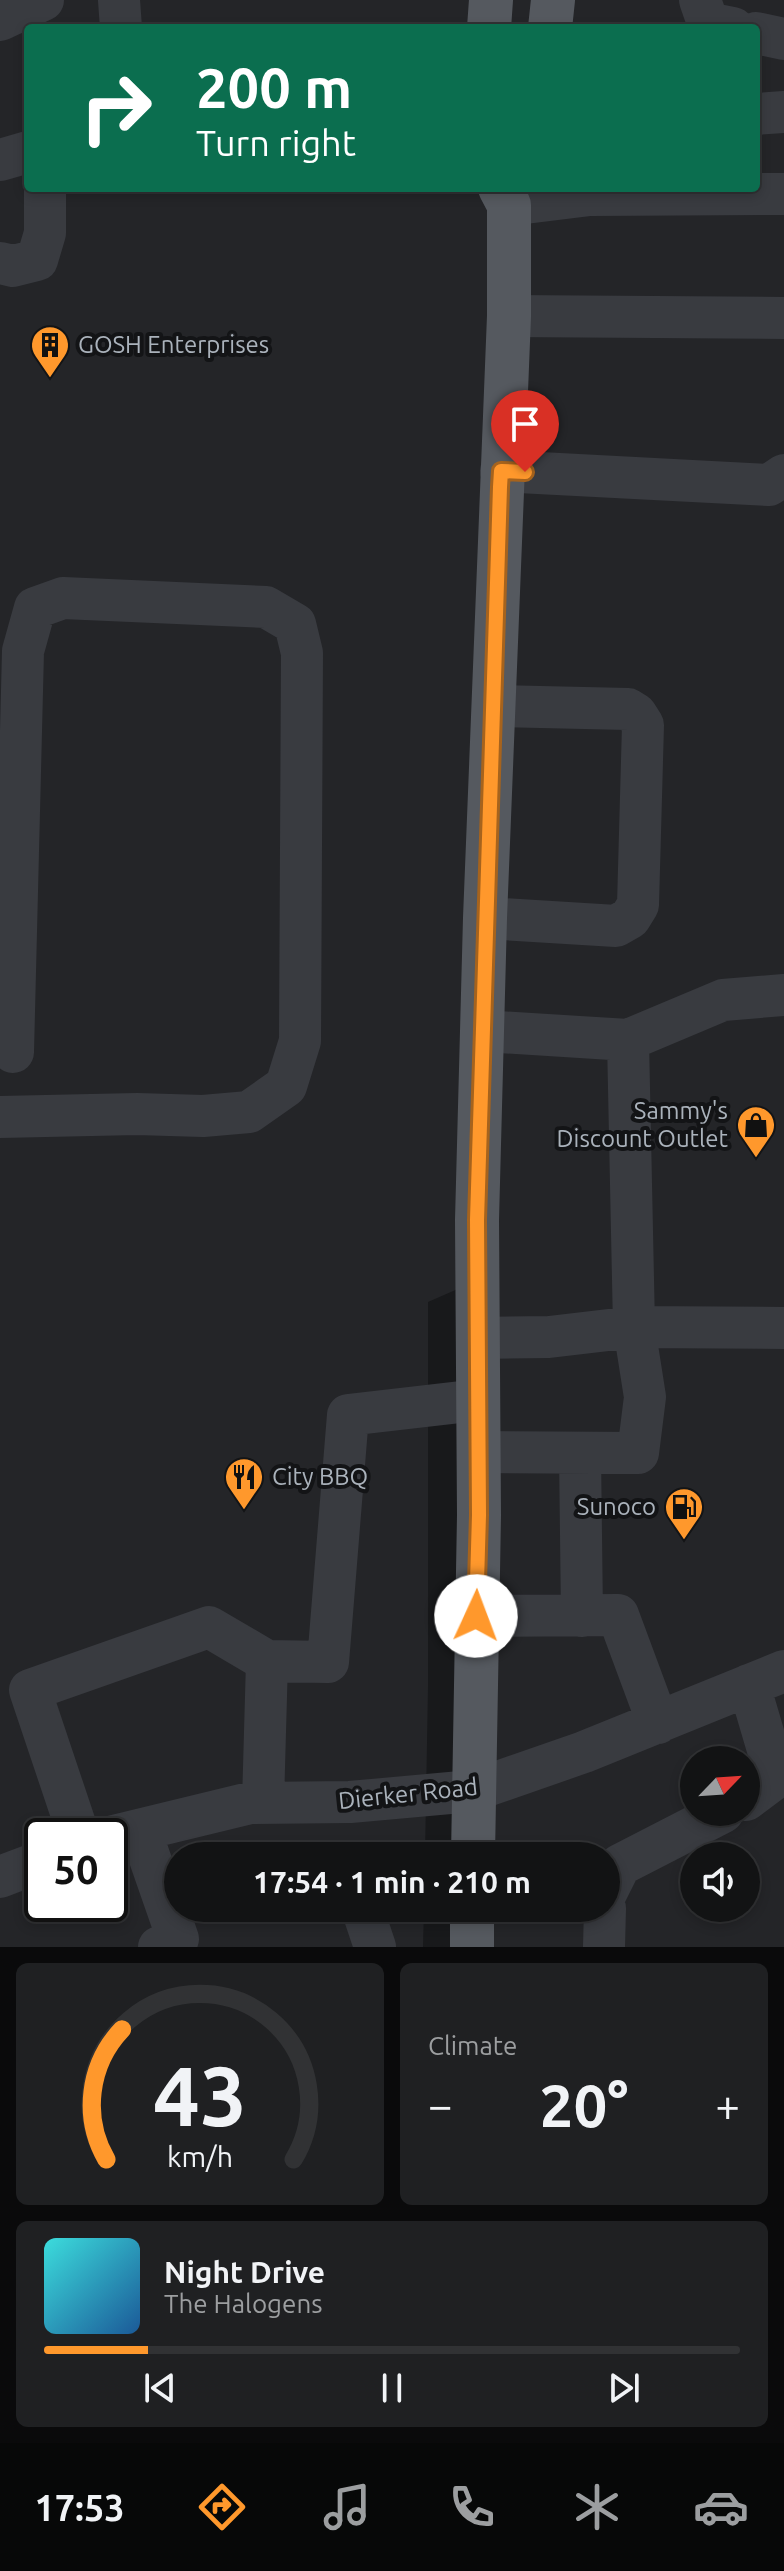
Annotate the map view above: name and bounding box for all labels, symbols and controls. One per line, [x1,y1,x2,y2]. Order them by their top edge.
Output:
icon: right [64,56,168,160]
text: 200 m [196,56,352,119]
text: Turn right [196,122,356,163]
building icon: GOSH Enterprises [29,324,71,379]
place label: GOSH Enterprises [78,331,269,358]
pin [491,390,559,472]
icon: arrive [503,402,547,446]
place label: Sammy's Discount Outlet [557,1097,729,1152]
shop icon: Sammy's Discount Outlet [735,1104,777,1159]
restaurant icon: City BBQ [223,1456,265,1511]
place label: City BBQ [272,1463,368,1490]
fuel station icon: Sunoco [663,1486,705,1541]
place label: Sunoco [577,1493,656,1520]
position arrow [434,1574,518,1658]
north arrow [680,1746,760,1826]
map controls [680,1746,760,1922]
street label: Dierker Road [337,1773,479,1814]
speed limit sign: 50 [24,1818,128,1922]
button: sound [680,1842,760,1922]
text: 17:54 · 1 min · 210 m [253,1865,531,1899]
text: Climate [428,2031,517,2060]
text: 43 [153,2048,247,2142]
text: 20° [540,2071,628,2138]
text: − [428,2080,453,2129]
text: + [715,2080,740,2129]
text: km/h [167,2140,233,2172]
text: Night Drive [164,2255,325,2289]
text: The Halogens [164,2289,323,2318]
icon: previous [138,2366,182,2410]
icon: pause [370,2366,414,2410]
icon: next [602,2366,646,2410]
icon: directions [194,2479,250,2535]
icon: music [319,2479,375,2535]
icon: phone [444,2479,500,2535]
icon: climate [569,2479,625,2535]
icon: car [693,2479,749,2535]
text: 17:53 [34,2487,125,2528]

